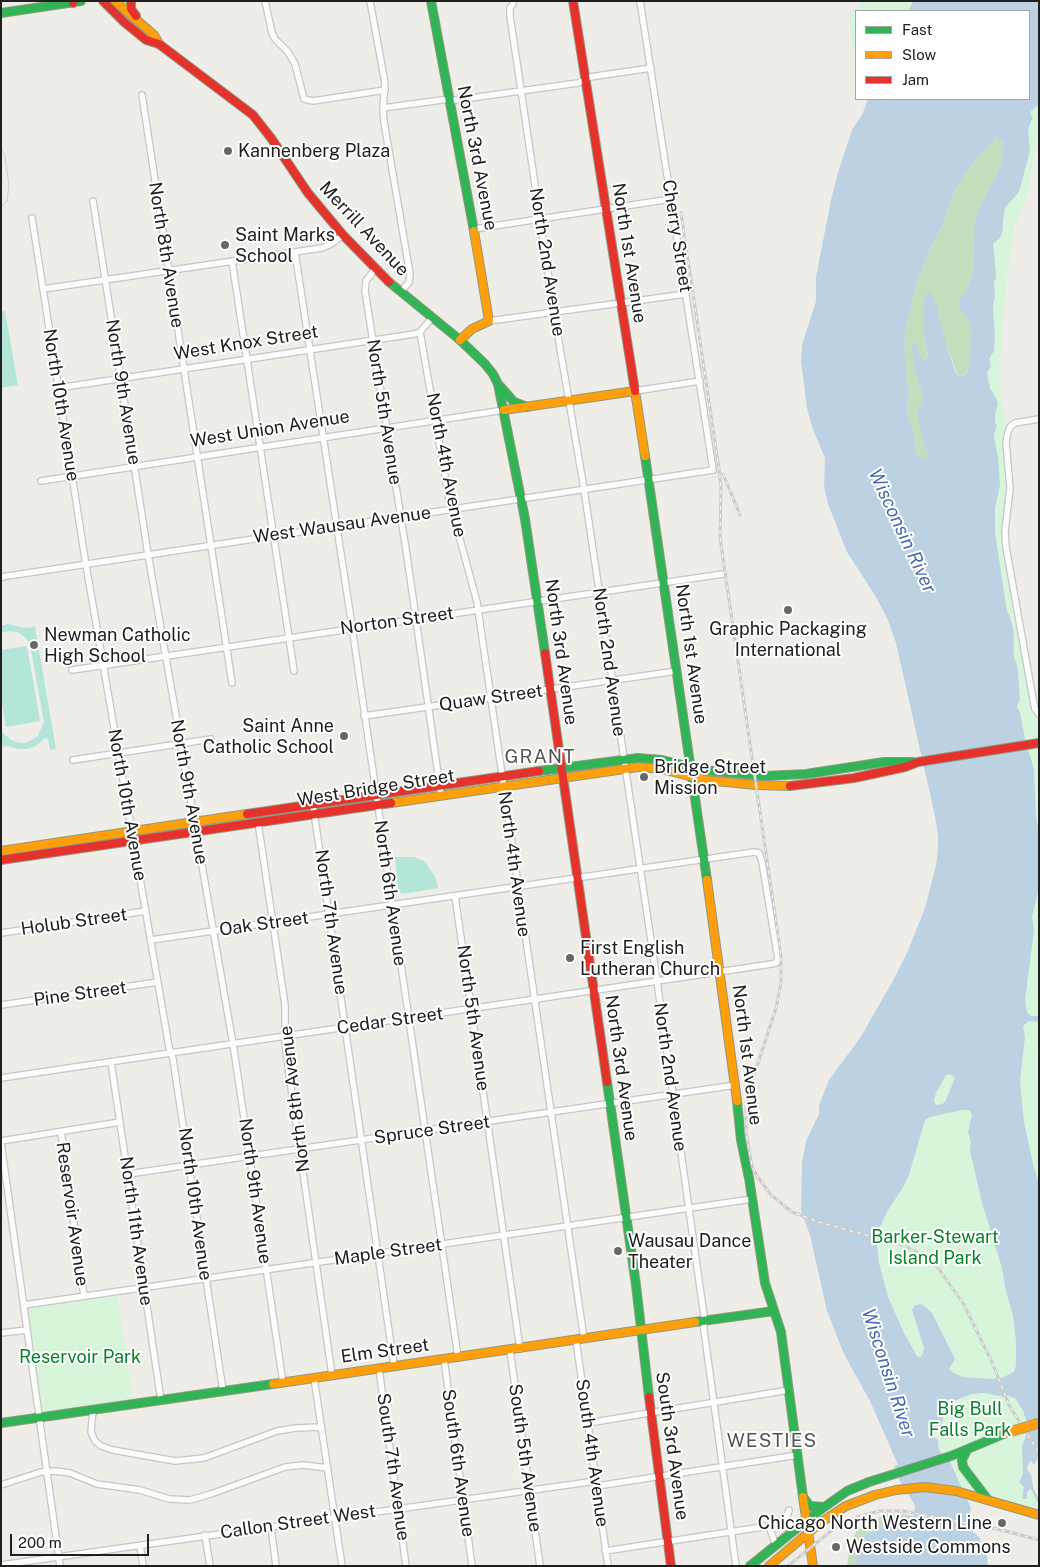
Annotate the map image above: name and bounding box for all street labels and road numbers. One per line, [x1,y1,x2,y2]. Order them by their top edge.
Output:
street label: North 3rd Avenue [452,84,502,232]
street label: Merrill Avenue [315,177,413,281]
street label: Cherry Street [657,178,697,294]
street label: North 8th Avenue [144,181,188,329]
street label: North 1st Avenue [607,181,651,325]
street label: North 2nd Avenue [525,186,569,338]
street label: North 9th Avenue [101,318,145,466]
street label: West Knox Street [172,321,320,365]
street label: North 10th Avenue [38,327,84,483]
street label: North 5th Avenue [362,338,406,486]
street label: North 4th Avenue [421,391,471,539]
street label: West Union Avenue [189,406,351,452]
street label: West Wausau Avenue [252,502,432,548]
street label: North 3rd Avenue [540,578,582,726]
street label: North 1st Avenue [670,582,712,726]
street label: North 2nd Avenue [588,586,630,738]
street label: Norton Street [339,602,455,640]
street label: Quaw Street [438,680,544,716]
street label: North 9th Avenue [166,718,212,866]
street label: North 10th Avenue [103,727,151,883]
street label: West Bridge Street [296,765,456,811]
street label: North 4th Avenue [493,790,535,938]
street label: North 6th Avenue [369,819,411,967]
street label: North 7th Avenue [310,848,352,996]
street label: Holub Street [19,904,129,940]
street label: Oak Street [218,907,310,941]
street label: North 5th Avenue [452,944,494,1092]
street label: Pine Street [32,977,128,1011]
street label: North 1st Avenue [728,983,766,1127]
street label: North 3rd Avenue [600,994,642,1142]
street label: North 2nd Avenue [649,1001,691,1153]
street label: Cedar Street [335,1003,445,1039]
street label: North 8th Avenue [275,1025,315,1173]
street label: Spruce Street [372,1111,492,1149]
street label: North 9th Avenue [234,1117,276,1265]
street label: North 10th Avenue [174,1126,216,1282]
street label: Reservoir Avenue [51,1140,93,1288]
street label: North 11th Avenue [115,1155,157,1307]
street label: Maple Street [333,1234,443,1270]
street label: Elm Street [340,1334,430,1368]
street label: South 3rd Avenue [651,1370,693,1522]
street label: South 4th Avenue [571,1378,613,1528]
street label: South 5th Avenue [504,1382,546,1534]
street label: South 6th Avenue [437,1388,479,1538]
street label: South 7th Avenue [372,1392,414,1542]
street label: Callon Street West [219,1500,377,1544]

